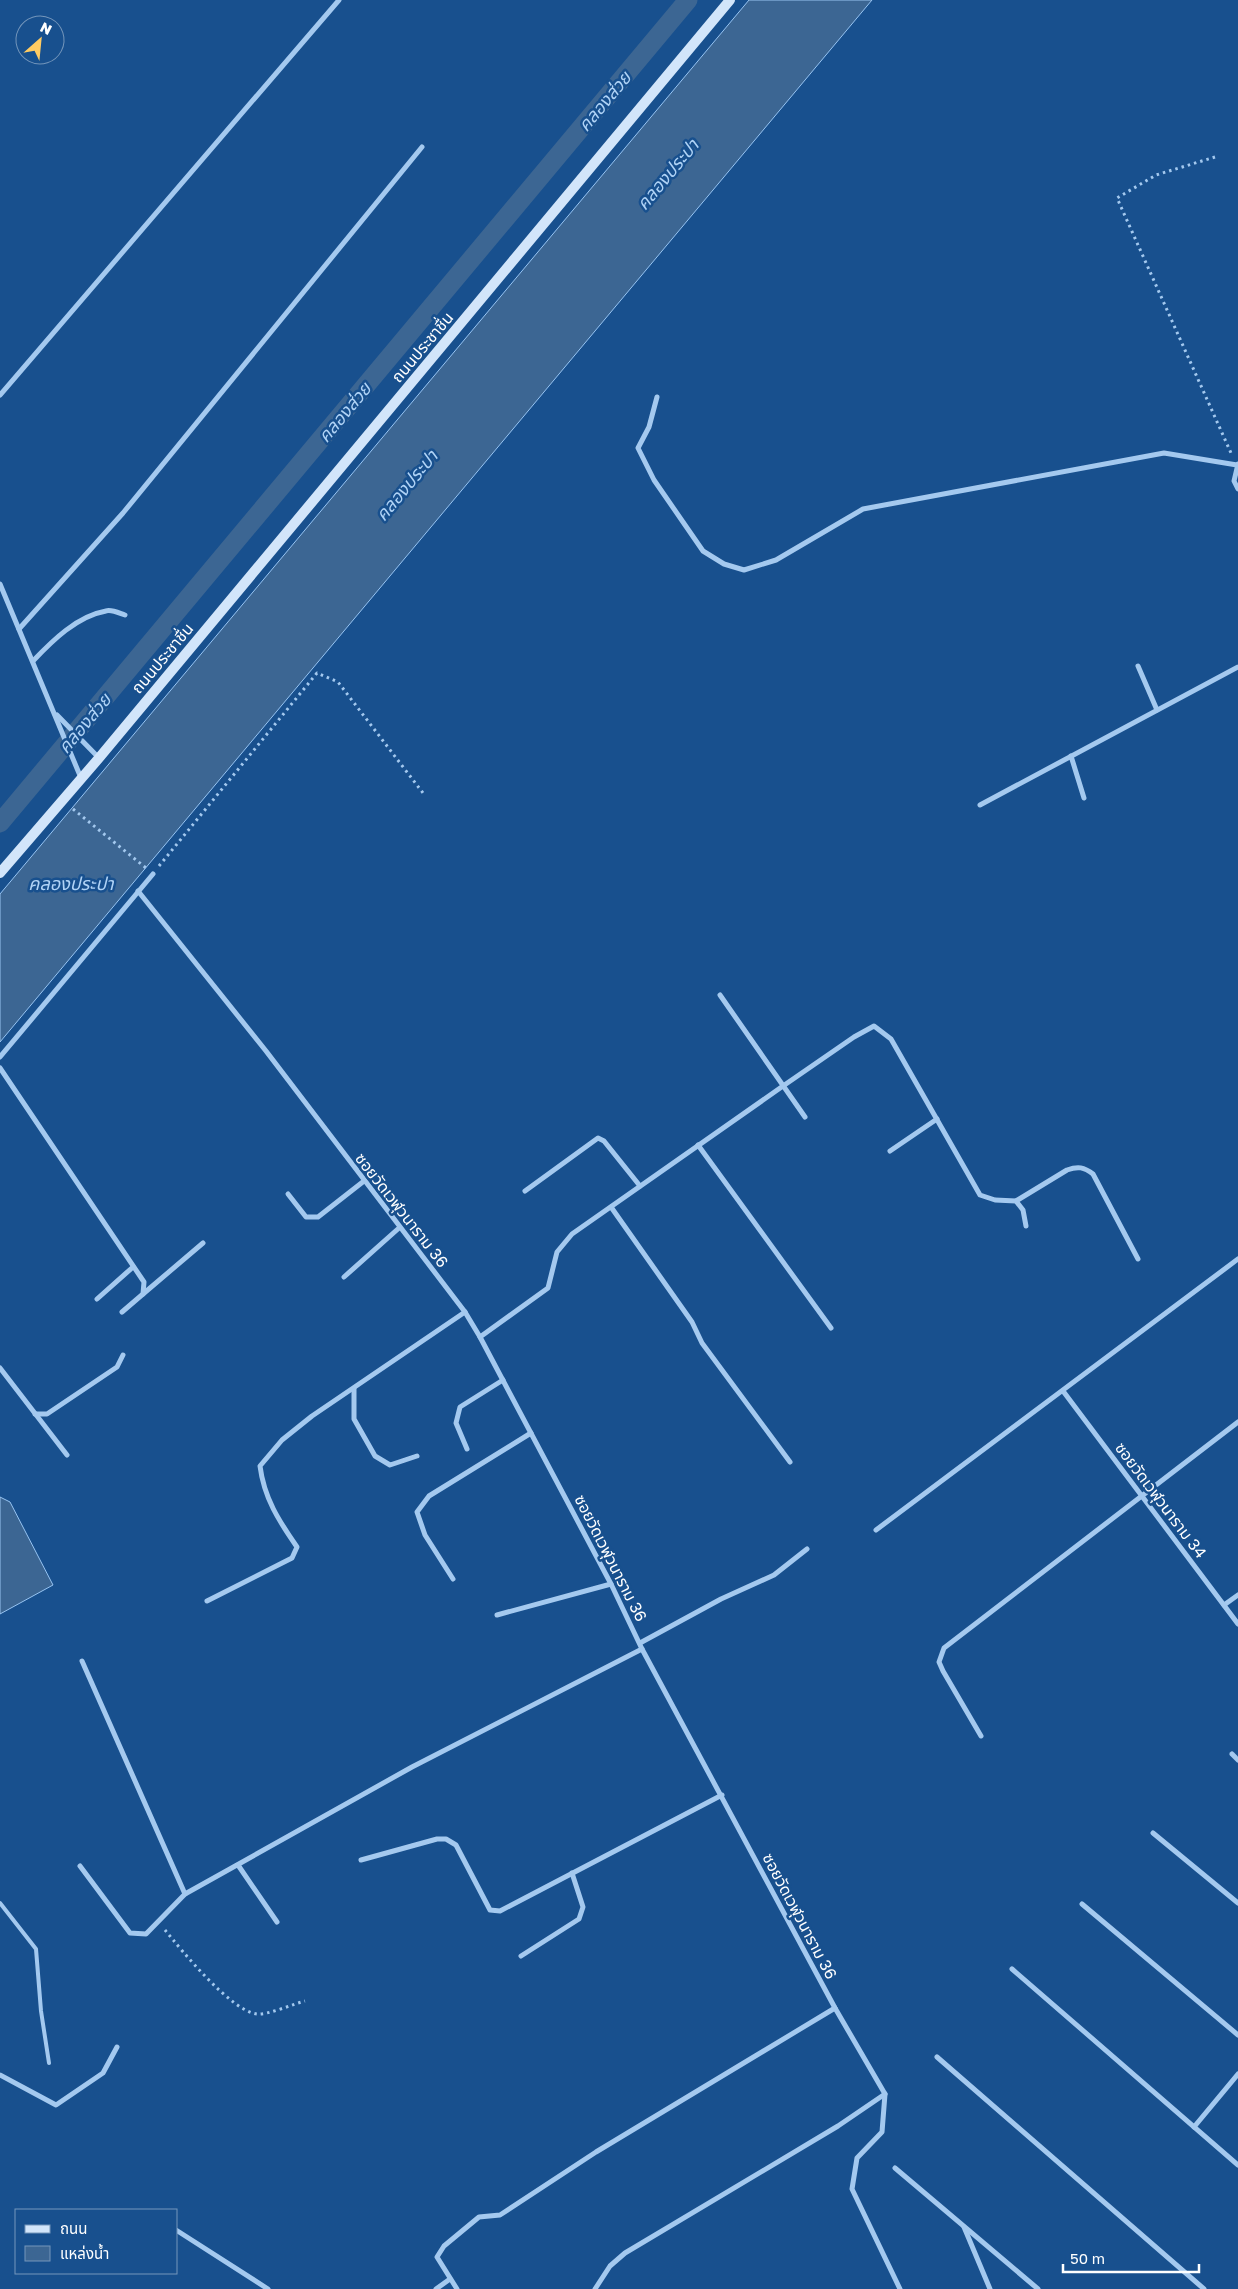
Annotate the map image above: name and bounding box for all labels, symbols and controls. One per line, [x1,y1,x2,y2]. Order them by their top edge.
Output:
north arrow [15,15,65,65]
text: N [38,18,55,38]
water label: คลองส่วย [573,66,636,135]
water label: คลองประปา [631,134,703,214]
street label: ถนนประชาชื่น [386,307,457,386]
water label: คลองส่วย [313,377,376,446]
water label: คลองประปา [370,445,442,525]
street label: ถนนประชาชื่น [126,618,197,697]
water label: คลองส่วย [53,688,116,757]
water label: คลองประปา [28,872,114,894]
street label: ซอยวัดเวฬุวนาราม 36 [351,1149,453,1271]
street label: ซอยวัดเวฬุวนาราม 34 [1111,1438,1211,1562]
street label: ซอยวัดเวฬุวนาราม 36 [570,1491,652,1625]
street label: ซอยวัดเวฬุวนาราม 36 [758,1850,842,1982]
legend [15,2209,178,2274]
text: ถนน [60,2219,87,2237]
scale bar [1063,2242,1199,2274]
text: แหล่งน้ำ [60,2243,109,2262]
text: 50 m [1070,2249,1105,2267]

